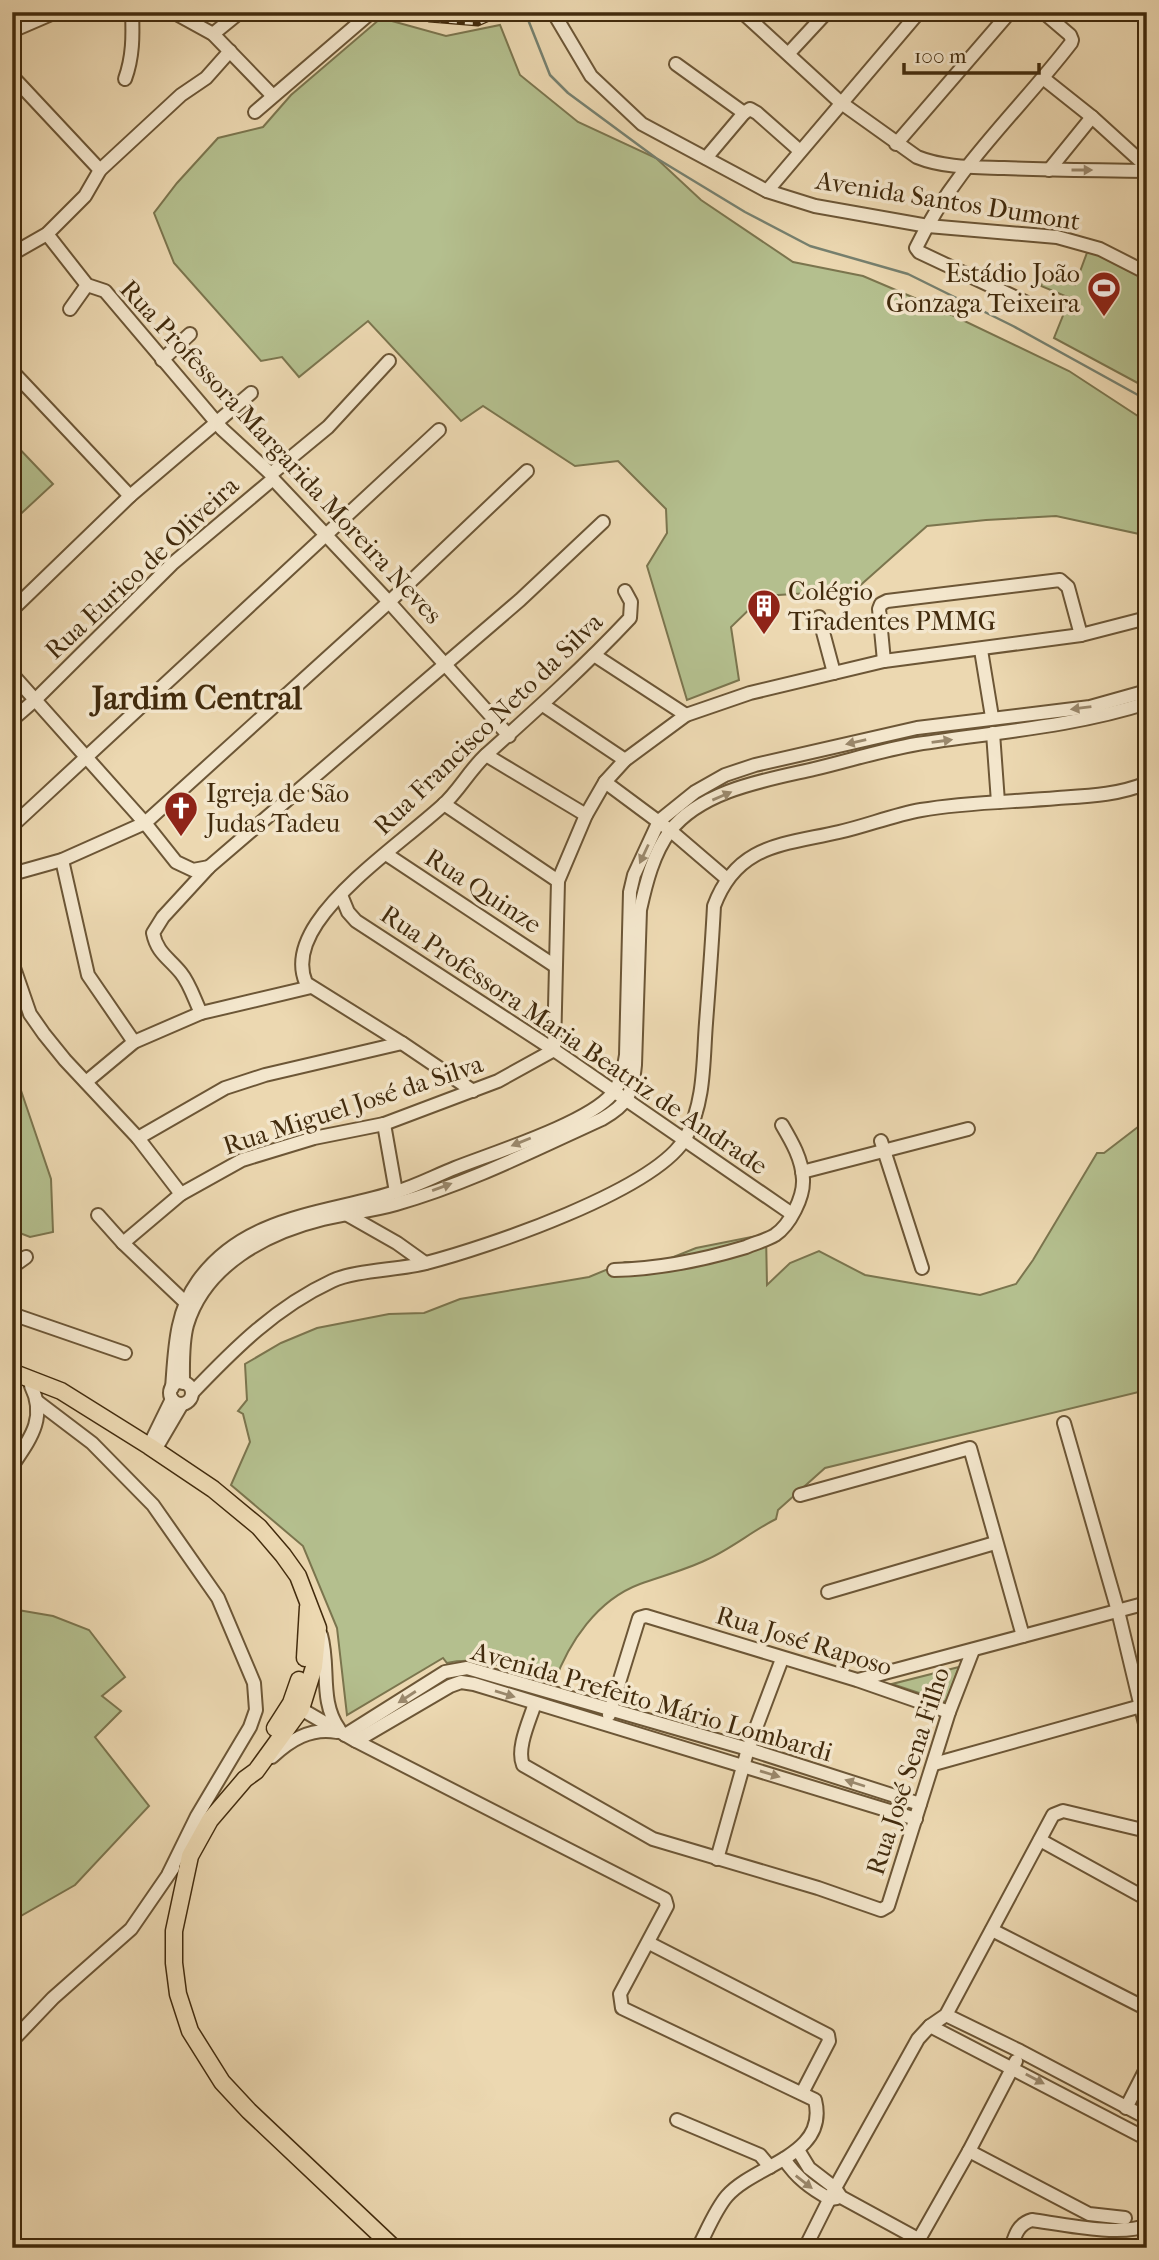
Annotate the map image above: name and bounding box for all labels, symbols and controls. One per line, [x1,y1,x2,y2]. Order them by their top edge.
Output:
scale bar [904,32,1038,76]
text: 100 m [914,44,967,68]
one-way arrow [1071,164,1093,176]
street label: Avenida Santos Dumont [813,165,1083,237]
place label: Estádio João Gonzaga Teixeira [886,258,1081,319]
sports icon: Estádio João Gonzaga Teixeira [1085,269,1123,318]
street label: Rua Professora Margarida Moreira Neves [113,274,449,630]
street label: Rua Eurico de Oliveira [39,469,246,666]
place label: Colégio Tiradentes PMMG [788,576,996,637]
building icon: Colégio Tiradentes PMMG [745,587,783,636]
street label: Rua Francisco Neto da Silva [367,606,610,842]
district label: Jardim Central [89,679,303,718]
one-way arrow [1070,702,1092,713]
one-way arrow [931,735,953,746]
one-way arrow [845,736,867,747]
place label: Igreja de São Judas Tadeu [204,778,349,839]
church icon: Igreja de São Judas Tadeu [162,789,200,838]
one-way arrow [712,790,733,801]
street label: Rua Quinze [419,842,547,940]
one-way arrow [638,843,649,864]
street label: Rua Professora Maria Beatriz de Andrade [375,899,773,1182]
street label: Rua Miguel José da Silva [219,1048,488,1162]
one-way arrow [511,1137,532,1148]
one-way arrow [431,1182,452,1193]
street label: Rua José Raposo [712,1599,896,1683]
street label: Avenida Prefeito Mário Lombardi [467,1635,836,1768]
street label: Rua José Sena Filho [860,1663,956,1879]
one-way arrow [495,1689,516,1699]
one-way arrow [398,1690,417,1703]
one-way arrow [760,1770,781,1780]
one-way arrow [844,1777,865,1788]
one-way arrow [1025,2073,1045,2085]
one-way arrow [795,2175,813,2190]

